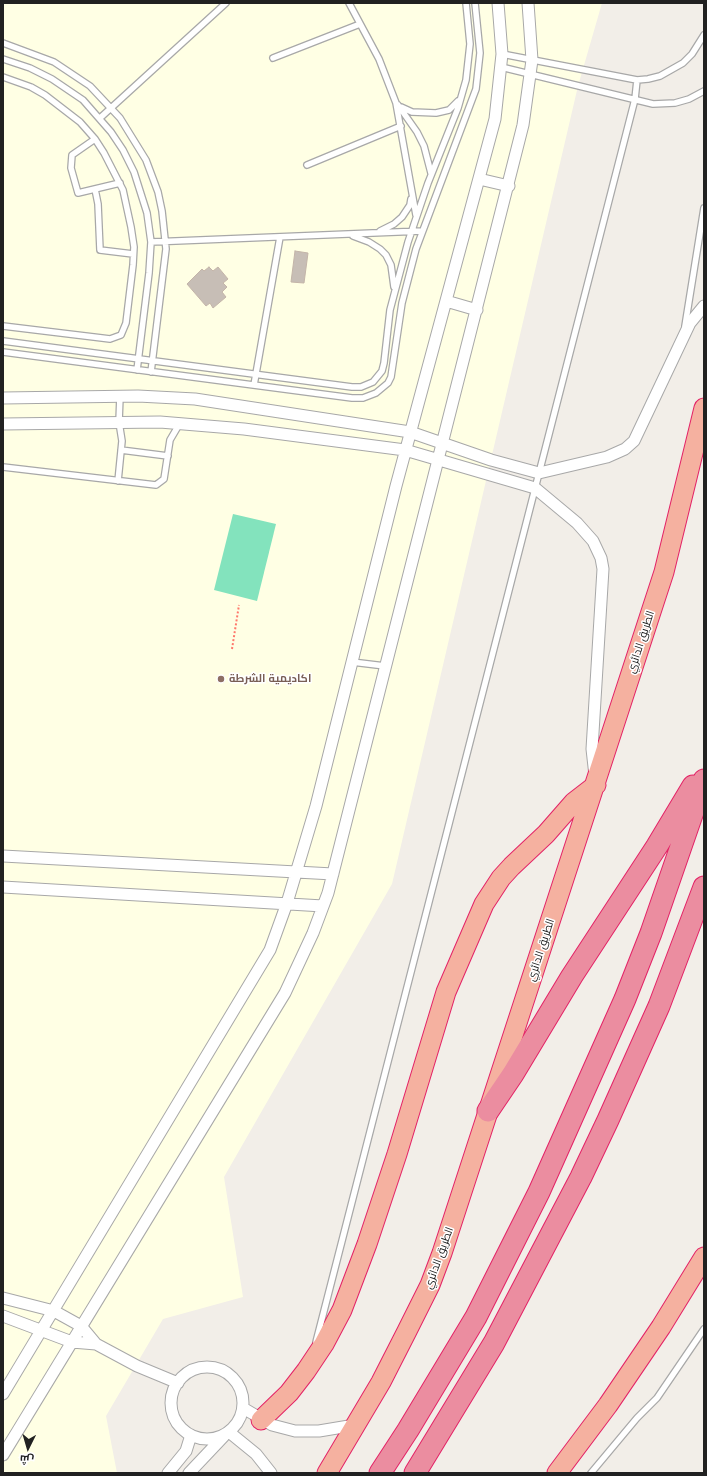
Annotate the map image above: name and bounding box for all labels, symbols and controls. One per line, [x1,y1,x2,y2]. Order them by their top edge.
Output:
street label: الطريق الدائري [625,609,657,675]
place label: اكاديمية الشرطة [229,672,311,686]
marker: اكاديمية الشرطة [216,674,226,684]
street label: الطريق الدائري [525,917,557,983]
street label: الطريق الدائري [422,1225,456,1291]
north arrow [8,1428,48,1468]
text: ش [19,1452,35,1468]

